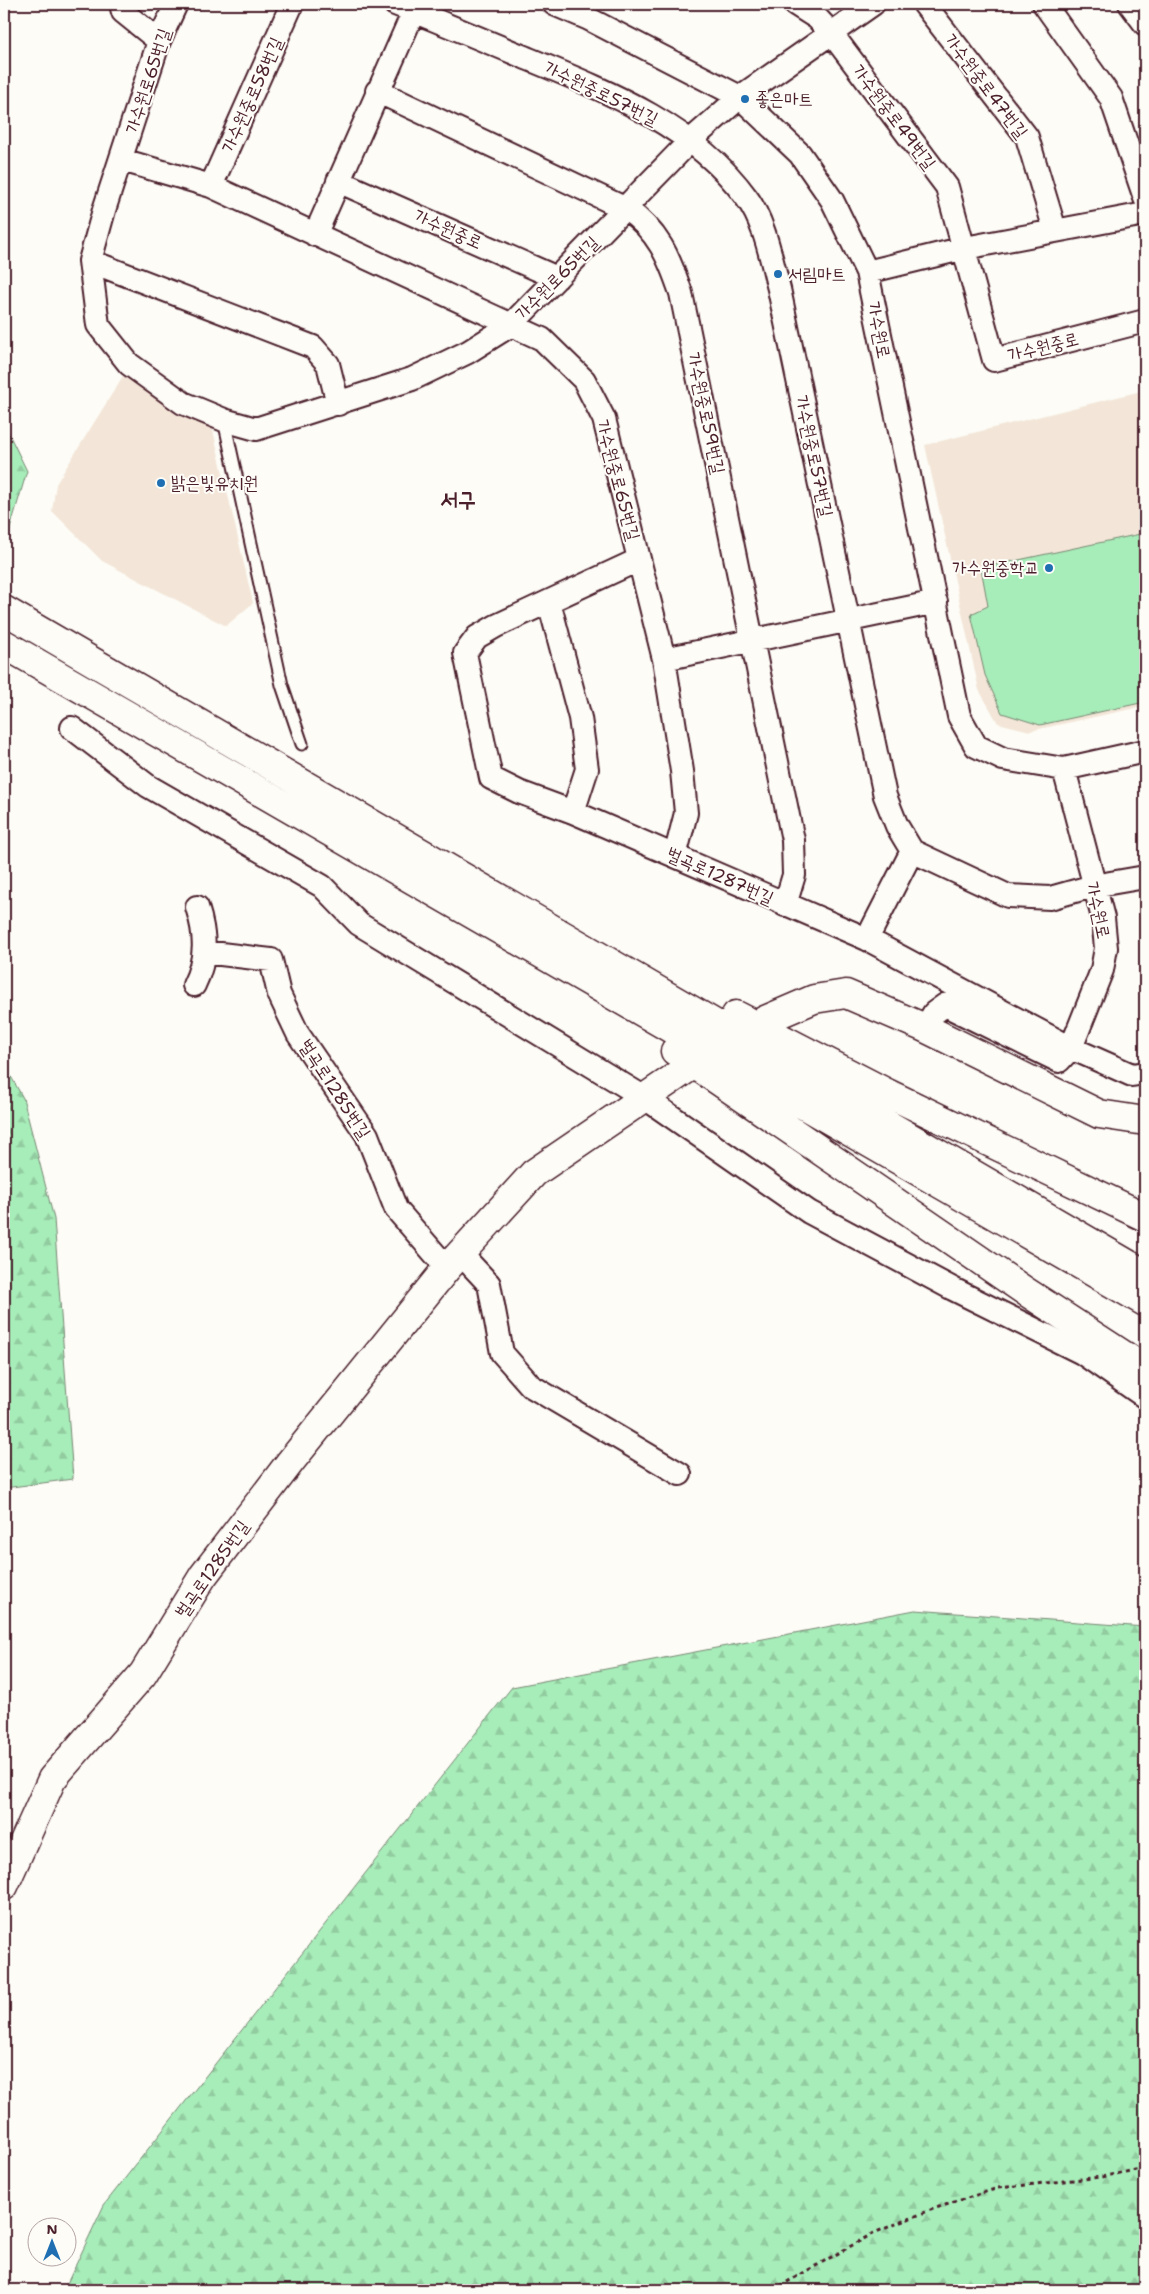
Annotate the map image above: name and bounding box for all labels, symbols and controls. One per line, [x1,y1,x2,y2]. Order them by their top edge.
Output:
street label: 가수원로65번길 [120,25,177,137]
street label: 가수원중로47번길 [939,29,1034,144]
street label: 가수원중로58번길 [216,33,289,157]
street label: 가수원중로57번길 [540,55,662,131]
street label: 가수원중로49번길 [847,60,942,175]
place label: 좋은마트 [755,87,813,111]
marker: 좋은마트 [739,93,751,105]
street label: 가수원중로 [410,203,486,255]
street label: 가수원로65번길 [510,230,605,325]
place label: 서림마트 [788,262,846,286]
marker: 서림마트 [772,268,784,280]
street label: 가수원로 [862,299,896,361]
street label: 가수원중로 [1005,327,1081,367]
street label: 가수원중로59번길 [681,350,731,477]
street label: 가수원중로57번길 [789,393,839,520]
street label: 가수원중로65번길 [590,417,646,544]
place label: 밝은빛유치원 [171,471,258,495]
marker: 밝은빛유치원 [155,477,167,489]
district label: 서구 [440,485,476,514]
place label: 가수원중학교 [952,556,1039,580]
marker: 가수원중학교 [1043,562,1055,574]
street label: 벌곡로1287번길 [663,842,778,911]
street label: 가수원로 [1080,879,1116,941]
street label: 벌곡로1285번길 [294,1035,376,1144]
street label: 벌곡로1285번길 [169,1515,255,1623]
north arrow [28,2216,78,2266]
text: N [46,2220,58,2238]

